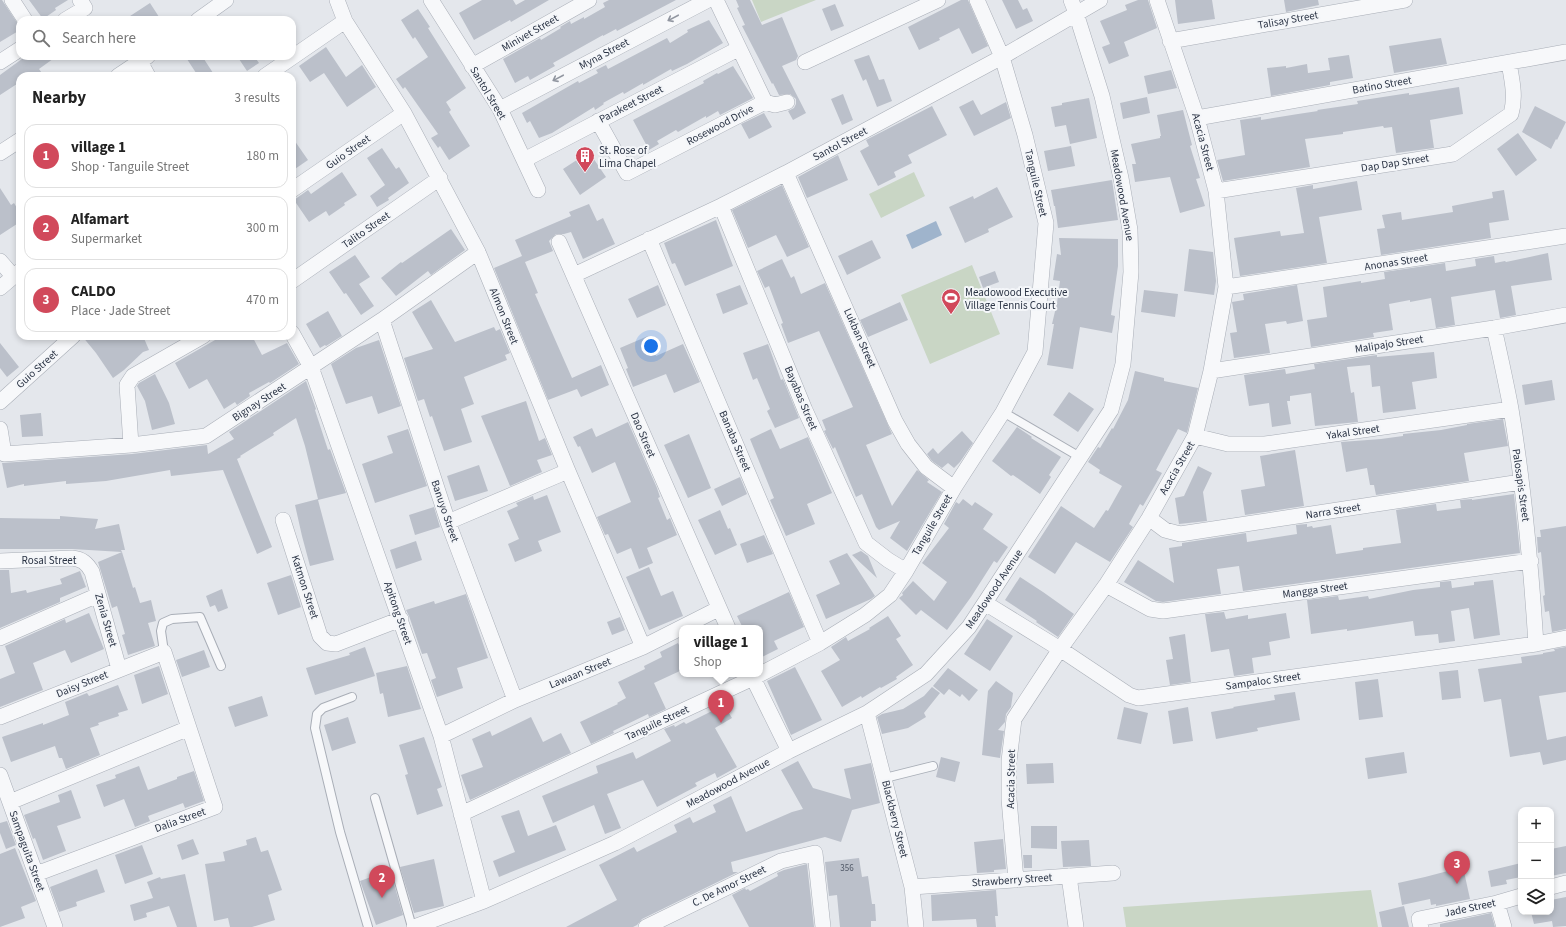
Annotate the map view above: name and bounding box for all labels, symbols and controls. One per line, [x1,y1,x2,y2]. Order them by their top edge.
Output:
street label: Talisay Street [1257,7,1320,33]
street label: Minivet Street [499,11,561,55]
one-way arrow [667,15,679,22]
search box [16,16,296,60]
icon: search [30,27,52,49]
text: Search here [62,28,136,49]
street label: Myna Street [576,34,632,73]
street label: Santol Street [466,64,510,123]
street label: Batino Street [1351,72,1413,98]
one-way arrow [552,75,564,82]
street label: Parakeet Street [596,81,666,127]
text: Nearby [32,86,86,110]
text: 3 results [235,89,280,107]
street label: Rosewood Drive [684,101,757,149]
street label: Acacia Street [1188,111,1218,173]
street label: Santol Street [810,123,870,165]
street label: Guio Street [323,131,373,173]
text: village 1 [71,137,126,158]
place label: St. Rose of Lima Chapel [599,143,656,171]
building icon: St. Rose of Lima Chapel [574,145,596,173]
text: 1 [43,147,49,165]
text: 180 m [246,147,279,165]
street label: Tanguile Street [1021,148,1051,219]
street label: Meadowood Avenue [1107,148,1138,243]
street label: Dap Dap Street [1360,150,1430,176]
text: Shop · Tanguile Street [71,158,189,176]
street label: Talito Street [339,208,393,252]
text: Alfamart [71,209,129,230]
text: 2 [43,219,49,237]
text: 300 m [246,219,279,237]
text: Supermarket [71,230,142,248]
street label: Anonas Street [1363,250,1429,274]
text: CALDO [71,281,116,302]
place label: Meadowood Executive Village Tennis Court [965,285,1068,313]
street label: Almon Street [486,286,522,347]
sports icon: Meadowood Executive Village Tennis Court [940,287,962,315]
text: 3 [43,291,49,309]
text: 470 m [246,291,279,309]
text: Place · Jade Street [71,302,170,320]
street label: Lukban Street [840,306,880,370]
street label: Malipajo Street [1354,331,1425,357]
your location [641,336,661,356]
street label: Guio Street [13,346,61,392]
street label: Bayabas Street [781,364,821,433]
street label: Bignay Street [229,379,289,425]
street label: Banaba Street [715,408,755,474]
street label: Dao Street [627,410,659,460]
street label: Yakal Street [1324,421,1381,443]
street label: Acacia Street [1156,438,1198,497]
street label: Palosapis Street [1508,448,1534,523]
street label: Banuyo Street [427,478,463,544]
street label: Tanguile Street [908,491,956,559]
street label: Narra Street [1304,499,1362,523]
street label: Meadowood Avenue [962,546,1026,632]
street label: Rosal Street [22,553,77,568]
street label: Katmon Street [288,553,322,621]
street label: Mangga Street [1281,578,1349,602]
street label: Apitong Street [380,580,416,647]
street label: Zenia Street [91,591,121,649]
popup [679,625,763,677]
text: village 1 [694,632,748,653]
text: Shop [694,653,722,671]
street label: Lawaan Street [547,654,613,692]
street label: Daisy Street [54,667,110,701]
street label: Sampaloc Street [1225,668,1302,694]
pin: 1 [708,690,734,723]
street label: Tanguile Street [623,702,692,744]
street label: Acacia Street [1003,749,1019,809]
street label: Meadowood Avenue [683,754,773,811]
street label: Blackberry Street [878,779,912,860]
street label: Dalia Street [152,804,208,836]
map controls [1518,807,1554,915]
button: + [1518,807,1554,843]
street label: Sampaguita Street [5,808,49,894]
button: − [1518,843,1554,879]
pin: 3 [1444,851,1470,884]
street label: C. De Amor Street [690,862,769,910]
house number: 356 [840,862,854,875]
pin: 2 [369,865,395,898]
street label: Strawberry Street [971,870,1053,890]
button: layers [1518,879,1554,915]
street label: Jade Street [1443,895,1497,921]

